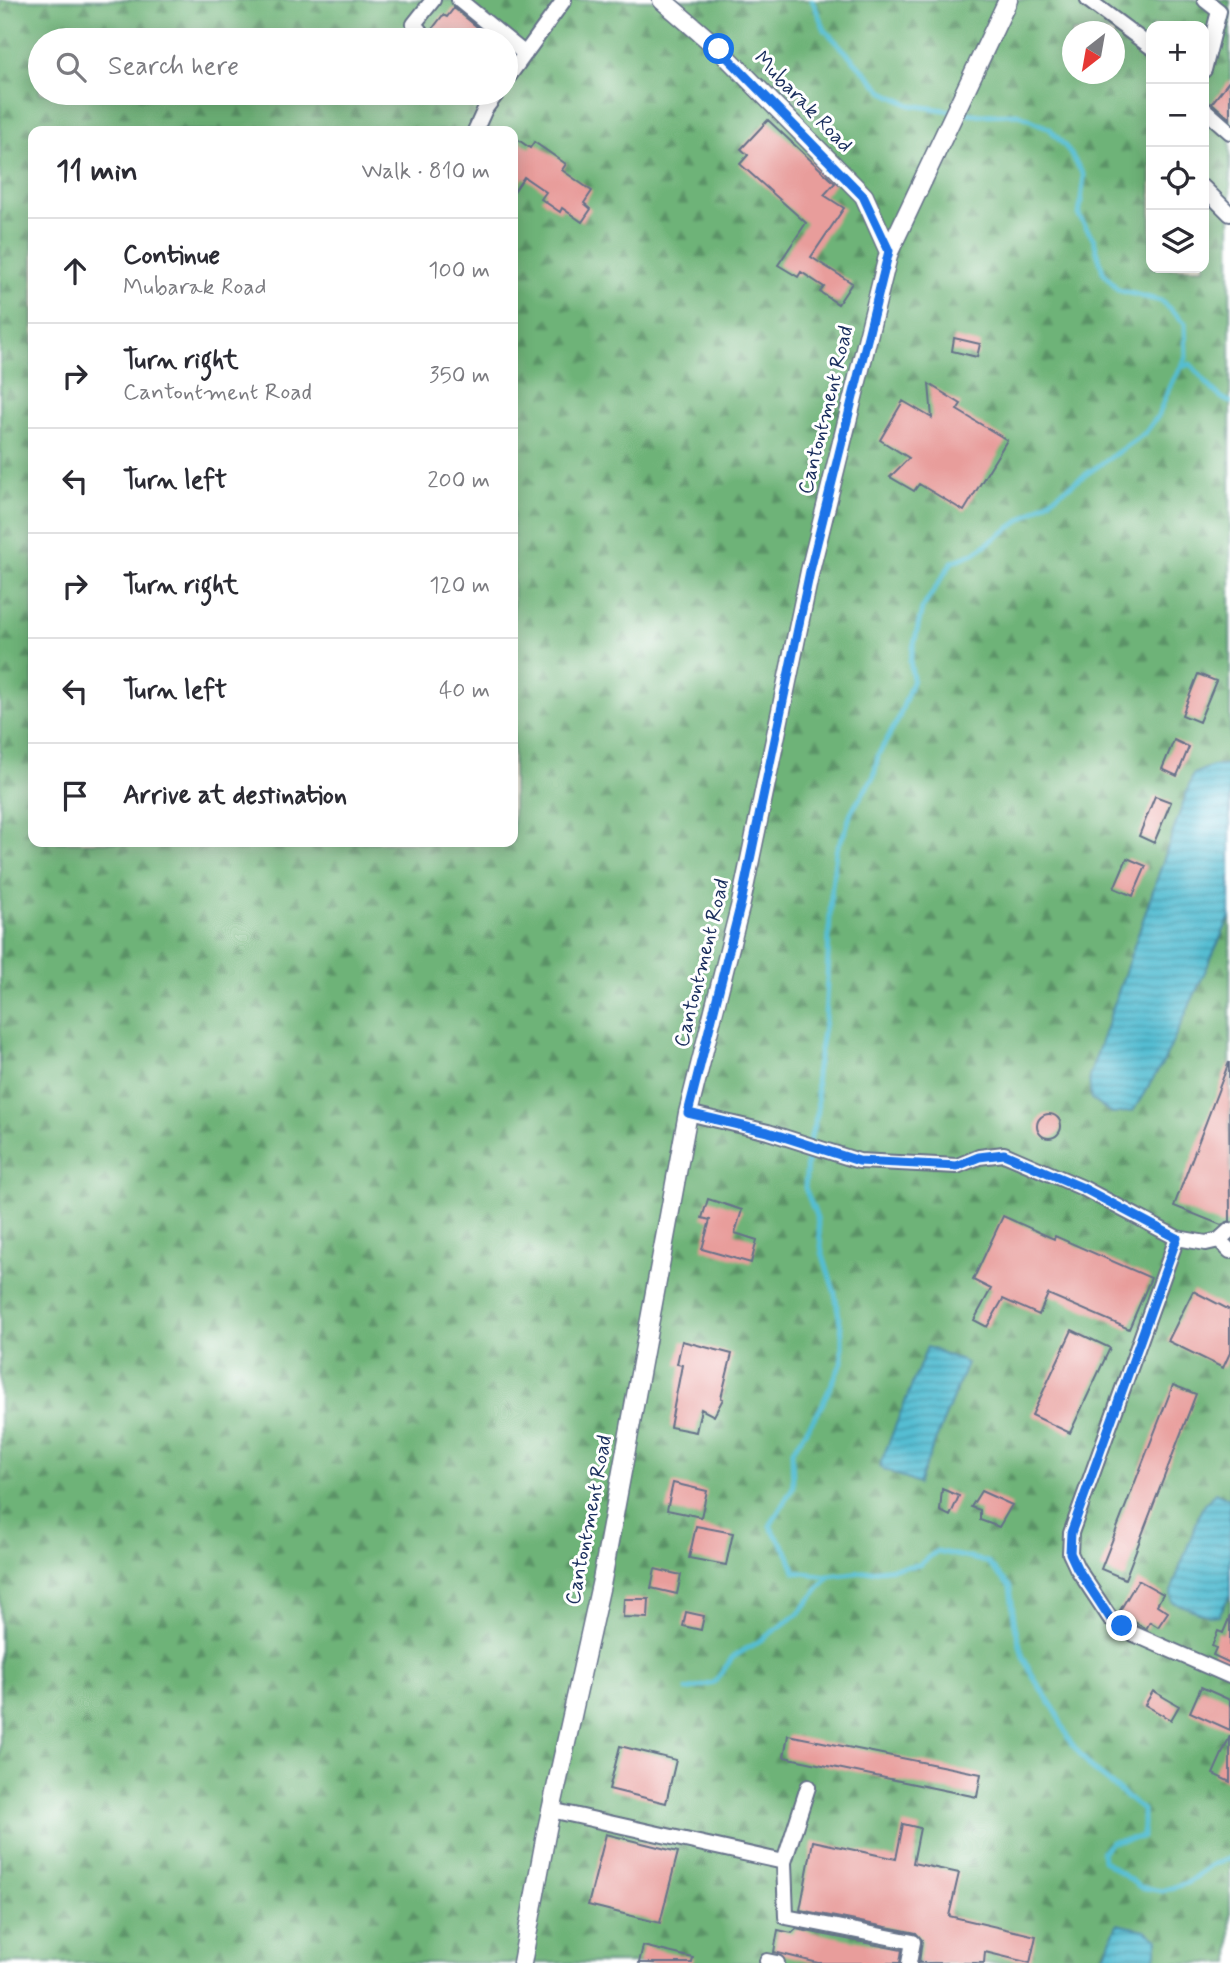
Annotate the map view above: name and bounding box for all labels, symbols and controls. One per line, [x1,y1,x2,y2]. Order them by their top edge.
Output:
north arrow [1062,21,1125,84]
map controls [1146,21,1209,273]
button: + [1146,21,1209,84]
search box [28,28,518,105]
route start [703,33,734,64]
street label: Mubarak Road [747,45,859,159]
icon: search [52,48,90,86]
text: Search here [108,50,239,84]
button: − [1146,84,1209,147]
button: locate [1146,147,1209,210]
text: 11 min [56,152,138,191]
text: Walk · 810 m [361,157,490,187]
button: layers [1146,210,1209,273]
text: Continue [123,239,220,273]
icon: ahead [56,252,94,290]
text: 100 m [428,256,490,286]
text: Mubarak Road [123,273,266,303]
street label: Cantontment Road [792,323,860,497]
text: Turn right [123,344,239,378]
icon: right [56,357,94,395]
text: 350 m [429,361,490,391]
text: Cantontment Road [123,378,312,408]
icon: left [56,462,94,500]
text: Turn left [123,464,227,498]
text: 200 m [427,466,490,496]
icon: right [56,567,94,605]
text: Turn right [123,569,239,603]
text: 120 m [429,571,490,601]
icon: left [56,672,94,710]
text: Turn left [123,674,227,708]
text: 40 m [439,676,490,706]
icon: arrive [56,777,94,815]
text: Arrive at destination [123,779,347,813]
street label: Cantontment Road [668,876,736,1050]
street label: Cantontment Road [559,1433,619,1607]
route end [1106,1610,1137,1641]

